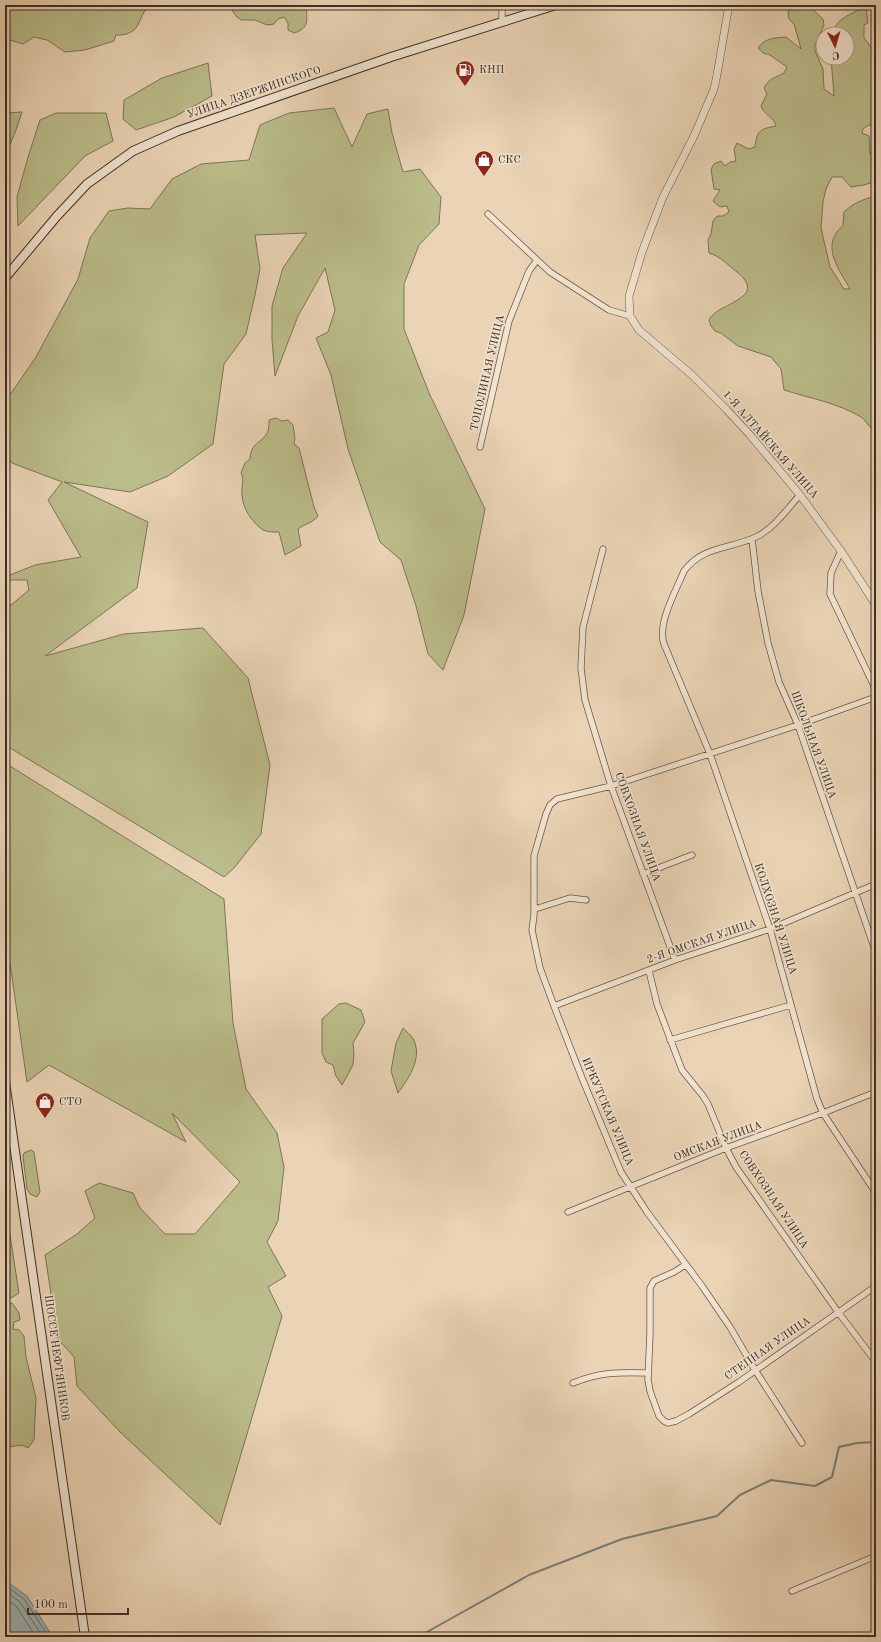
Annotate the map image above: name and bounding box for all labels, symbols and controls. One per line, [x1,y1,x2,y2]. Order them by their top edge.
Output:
north arrow [815,26,855,66]
text: С [832,49,840,60]
fuel station icon: КНП [454,59,476,87]
street label: УЛИЦА ДЗЕРЖИНСКОГО [186,65,323,121]
place label: КНП [479,65,505,76]
shop icon: СКС [473,149,495,177]
place label: СКС [498,155,521,166]
street label: ТОПОЛИНАЯ УЛИЦА [469,313,507,432]
street label: 1-Я АЛТАЙСКАЯ УЛИЦА [720,388,822,501]
street label: ШКОЛЬНАЯ УЛИЦА [788,690,838,801]
street label: СОВХОЗНАЯ УЛИЦА [612,771,662,884]
street label: КОЛХОЗНАЯ УЛИЦА [752,862,798,977]
street label: 2-Я ОМСКАЯ УЛИЦА [646,918,759,966]
street label: ИРКУТСКАЯ УЛИЦА [579,1056,635,1168]
shop icon: СТО [34,1091,56,1119]
place label: СТО [59,1097,82,1108]
street label: ОМСКАЯ УЛИЦА [672,1120,764,1164]
street label: СОВХОЗНАЯ УЛИЦА [736,1149,810,1251]
street label: ШОССЕ НЕФТЯНИКОВ [42,1294,70,1422]
street label: СТЕПНАЯ УЛИЦА [723,1315,813,1383]
scale bar [28,1590,128,1616]
text: 100 m [34,1599,68,1611]

